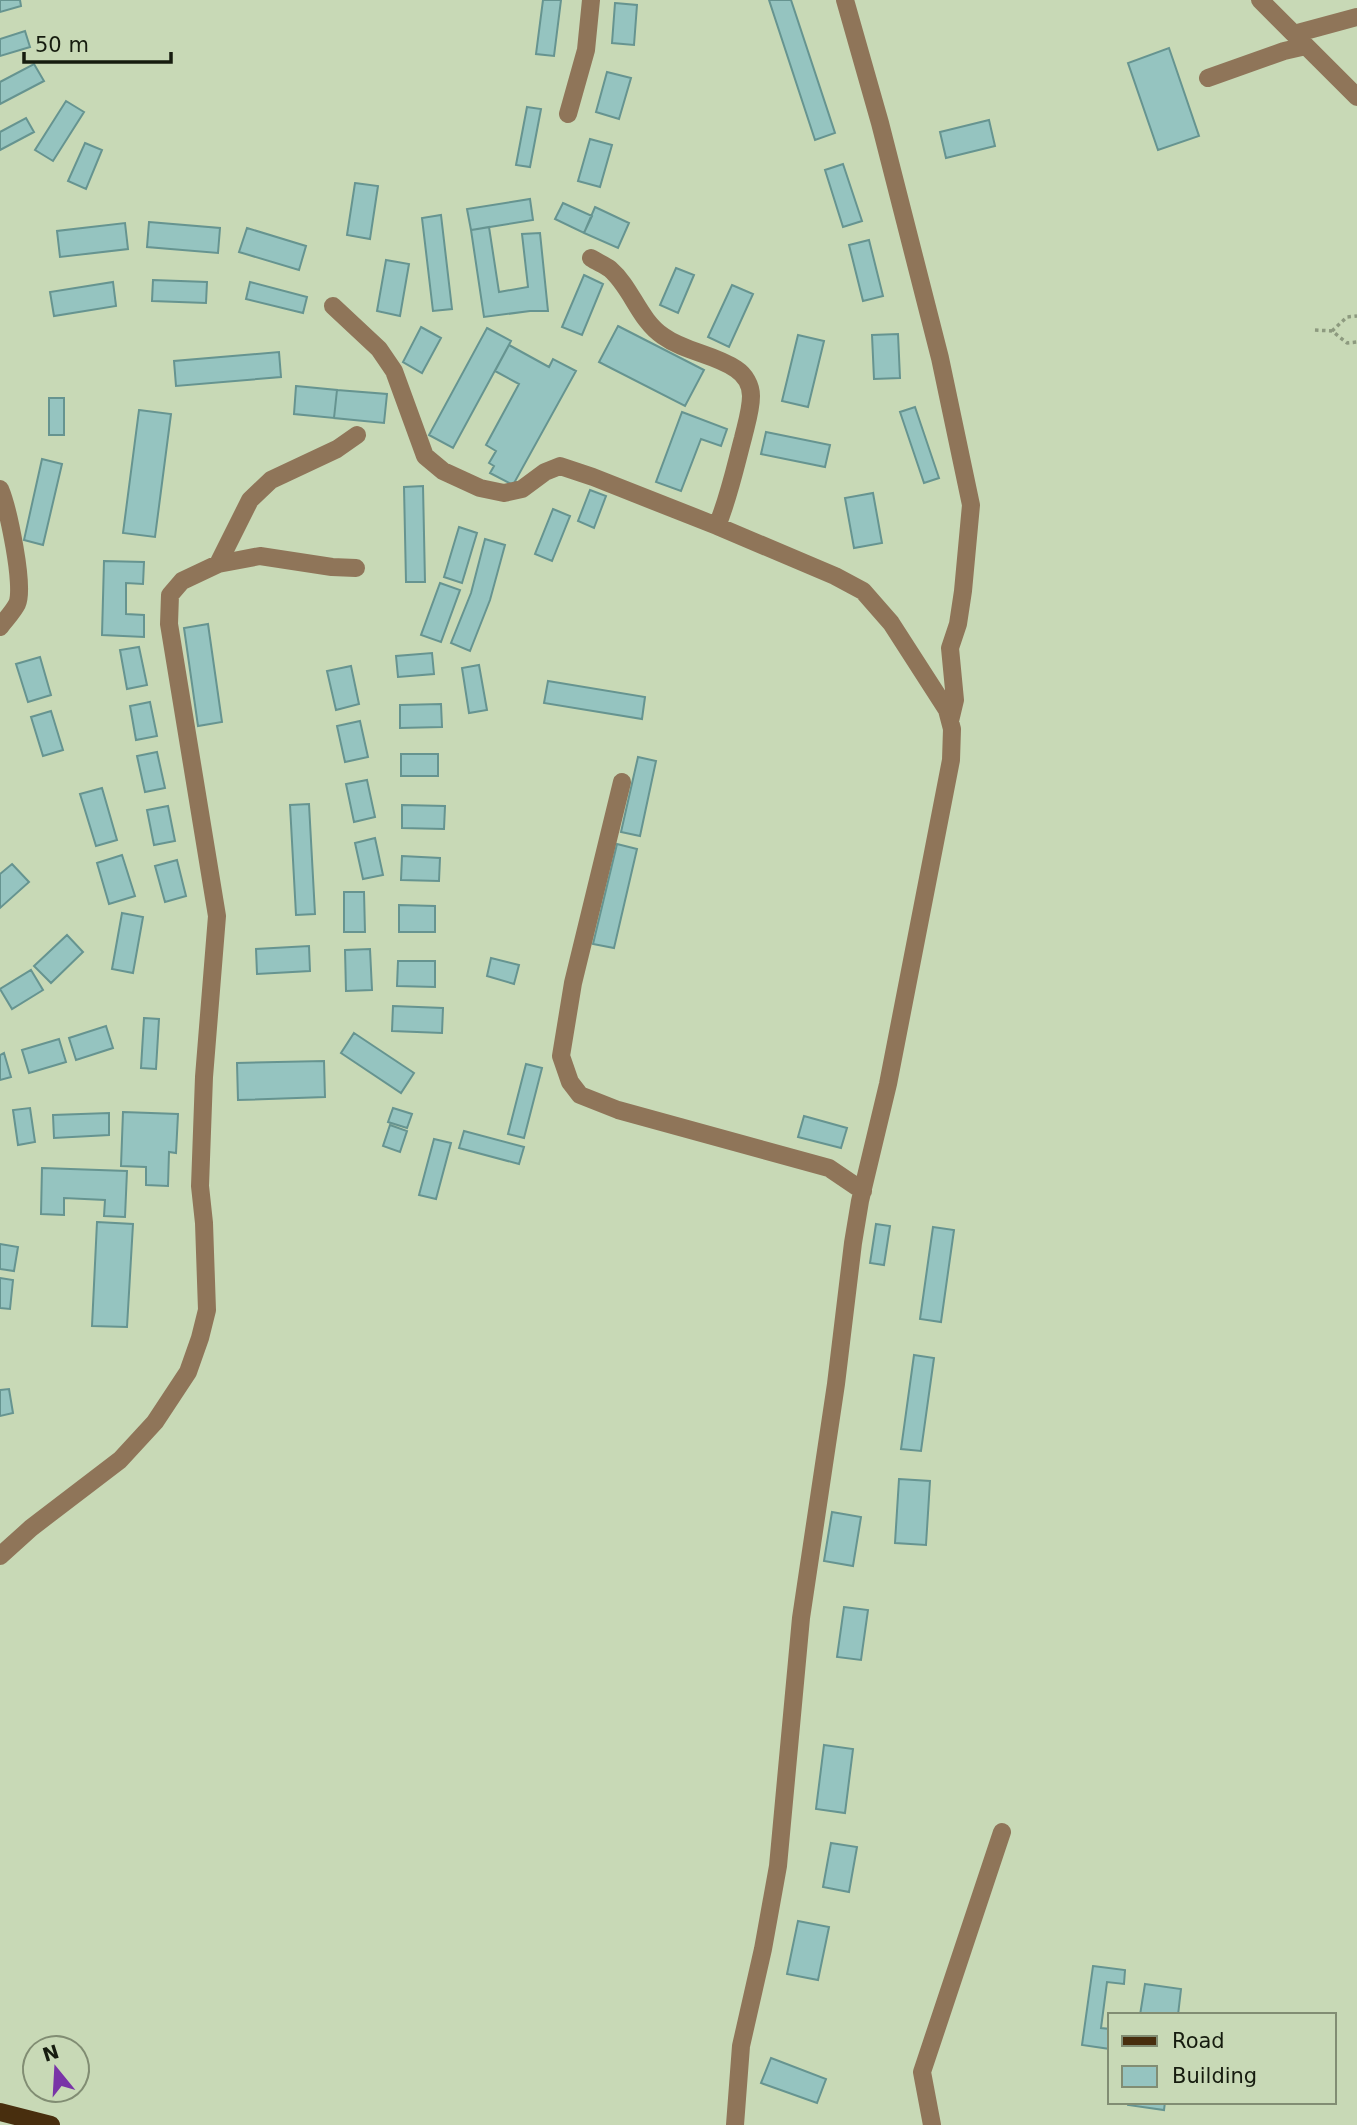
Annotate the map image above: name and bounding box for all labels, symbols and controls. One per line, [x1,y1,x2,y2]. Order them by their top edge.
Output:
scale bar [24,21,172,65]
text: 50 m [35,33,89,57]
legend [1108,2013,1336,2104]
text: Road [1172,2029,1225,2053]
north arrow [21,2034,91,2104]
text: N [40,2040,62,2066]
text: Building [1172,2064,1257,2088]

